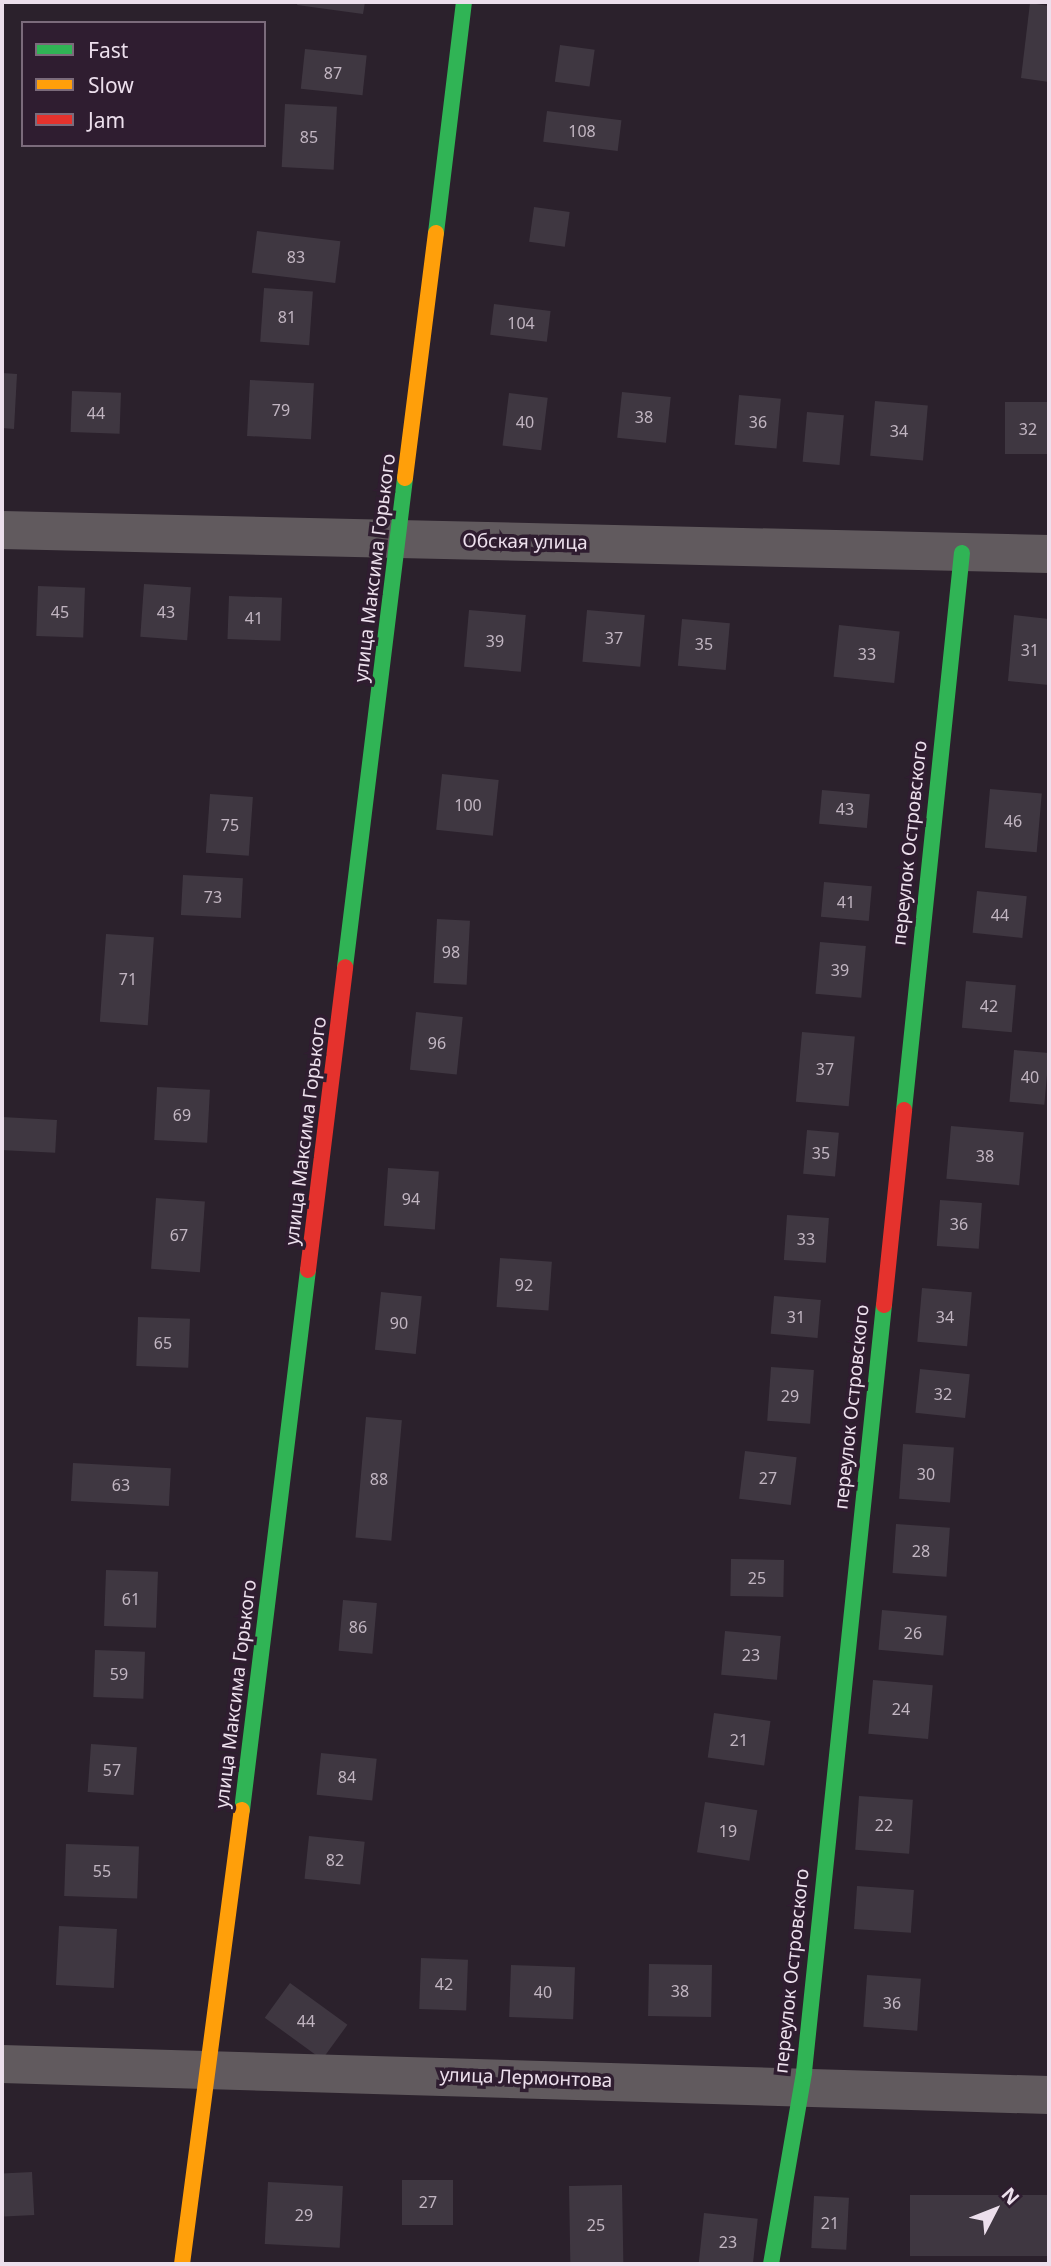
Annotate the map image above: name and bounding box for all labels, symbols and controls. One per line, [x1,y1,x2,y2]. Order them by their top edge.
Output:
legend [21,21,266,147]
text: Fast [88,36,128,64]
house number: 87 [324,63,342,83]
text: Slow [88,71,134,99]
text: Jam [88,106,125,134]
house number: 108 [568,121,596,141]
house number: 85 [300,127,318,147]
house number: 83 [287,247,305,267]
house number: 81 [278,307,296,327]
house number: 104 [507,313,535,333]
house number: 79 [272,400,290,420]
house number: 44 [87,403,105,423]
house number: 38 [635,407,653,427]
house number: 40 [516,412,534,432]
house number: 36 [749,412,767,432]
house number: 32 [1019,419,1037,439]
house number: 34 [890,421,908,441]
street label: улица Максима Горького [350,452,400,684]
street label: Обская улица [462,530,588,554]
house number: 45 [51,602,69,622]
house number: 43 [157,602,175,622]
house number: 41 [245,608,263,628]
house number: 37 [605,628,623,648]
house number: 39 [486,631,504,651]
house number: 35 [695,634,713,654]
house number: 31 [1021,640,1039,660]
house number: 33 [858,644,876,664]
street label: переулок Островского [888,740,932,946]
house number: 100 [454,795,482,815]
house number: 43 [836,799,854,819]
house number: 46 [1004,811,1022,831]
house number: 75 [221,815,239,835]
house number: 73 [204,887,222,907]
house number: 41 [837,892,855,912]
house number: 44 [991,905,1009,925]
house number: 98 [442,942,460,962]
house number: 39 [831,960,849,980]
house number: 71 [119,969,137,989]
house number: 42 [980,996,998,1016]
street label: улица Максима Горького [281,1015,331,1247]
house number: 96 [428,1033,446,1053]
house number: 37 [816,1059,834,1079]
house number: 40 [1021,1067,1039,1087]
house number: 69 [173,1105,191,1125]
house number: 35 [812,1143,830,1163]
house number: 38 [976,1146,994,1166]
house number: 94 [402,1189,420,1209]
house number: 36 [950,1214,968,1234]
house number: 67 [170,1225,188,1245]
house number: 33 [797,1229,815,1249]
house number: 92 [515,1275,533,1295]
street label: переулок Островского [830,1304,874,1510]
house number: 31 [787,1307,805,1327]
house number: 34 [936,1307,954,1327]
house number: 90 [390,1313,408,1333]
house number: 65 [154,1333,172,1353]
house number: 32 [934,1384,952,1404]
house number: 29 [781,1386,799,1406]
house number: 30 [917,1464,935,1484]
house number: 27 [759,1468,777,1488]
house number: 88 [370,1469,388,1489]
house number: 63 [112,1475,130,1495]
house number: 28 [912,1541,930,1561]
house number: 25 [748,1568,766,1588]
street label: улица Максима Горького [211,1578,261,1810]
house number: 61 [122,1589,140,1609]
house number: 86 [349,1617,367,1637]
house number: 26 [904,1623,922,1643]
house number: 23 [742,1645,760,1665]
house number: 59 [110,1664,128,1684]
house number: 24 [892,1699,910,1719]
house number: 21 [730,1730,748,1750]
house number: 57 [103,1760,121,1780]
house number: 84 [338,1767,356,1787]
house number: 22 [875,1815,893,1835]
house number: 19 [719,1821,737,1841]
house number: 82 [326,1850,344,1870]
house number: 55 [93,1861,111,1881]
street label: переулок Островского [770,1868,814,2074]
house number: 42 [435,1974,453,1994]
house number: 38 [671,1981,689,2001]
house number: 40 [534,1982,552,2002]
house number: 36 [883,1993,901,2013]
house number: 44 [297,2011,315,2031]
street label: улица Лермонтова [439,2064,613,2092]
north arrow [960,2175,1030,2245]
text: N [996,2182,1025,2210]
house number: 27 [419,2192,437,2212]
house number: 29 [295,2205,313,2225]
house number: 21 [821,2213,839,2233]
house number: 25 [587,2215,605,2235]
house number: 23 [719,2232,737,2252]

